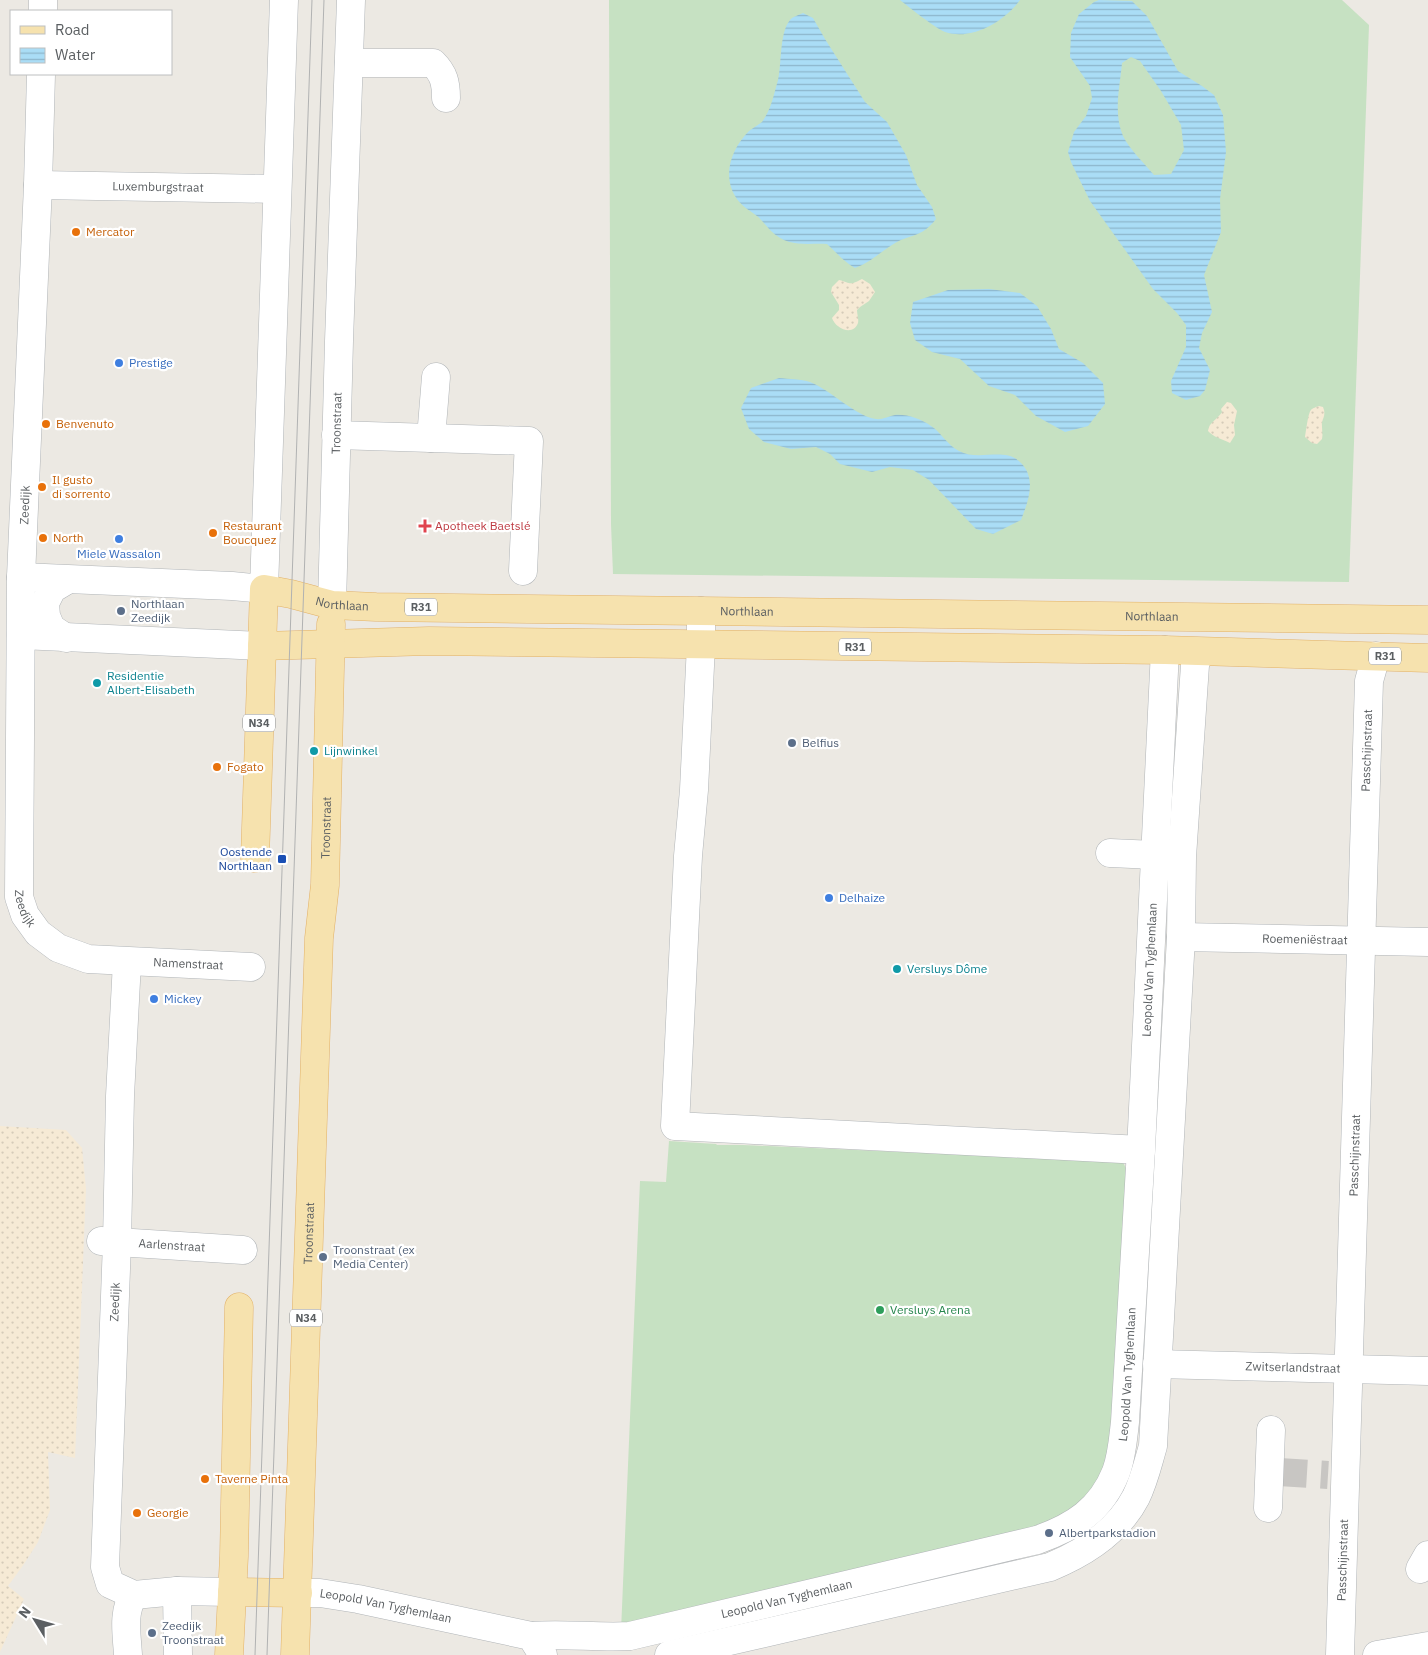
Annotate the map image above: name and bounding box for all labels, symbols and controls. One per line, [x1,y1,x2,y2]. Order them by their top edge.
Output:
legend [10,10,172,75]
text: Road [55,20,90,39]
text: Water [55,45,96,64]
street label: Luxemburgstraat [112,178,204,195]
place label: Mercator [86,224,135,239]
marker: Mercator [70,226,82,238]
place label: Prestige [129,355,173,370]
marker: Prestige [113,357,125,369]
street label: Troonstraat [328,392,345,454]
place label: Benvenuto [56,416,114,431]
marker: Benvenuto [40,418,52,430]
place label: Il gusto di sorrento [52,472,111,501]
marker: Il gusto di sorrento [36,481,48,493]
street label: Zeedijk [16,484,33,525]
place label: Restaurant Boucquez [223,518,282,547]
place label: Apotheek Baetslé [435,518,531,533]
marker: Apotheek Baetslé [419,520,431,532]
marker: Restaurant Boucquez [207,527,219,539]
place label: North [53,530,84,545]
marker: North [37,532,49,544]
marker: Miele Wassalon [113,533,125,545]
place label: Miele Wassalon [77,546,161,561]
street label: Northlaan [314,593,369,614]
place label: Northlaan Zeedijk [131,596,185,625]
road number: R31 [405,598,437,616]
street label: Northlaan [720,603,774,619]
marker: Northlaan Zeedijk [115,605,127,617]
street label: Northlaan [1125,608,1179,624]
road number: R31 [839,638,871,656]
road number: R31 [1369,648,1401,664]
place label: Residentie Albert-Elisabeth [107,668,195,697]
marker: Residentie Albert-Elisabeth [91,677,103,689]
street label: Passchijnstraat [1358,709,1375,792]
road number: N34 [243,714,275,731]
place label: Belfius [802,735,839,750]
marker: Belfius [786,737,798,749]
place label: Lijnwinkel [324,743,378,758]
marker: Lijnwinkel [308,745,320,757]
place label: Fogato [227,759,264,774]
marker: Fogato [211,761,223,773]
street label: Troonstraat [318,796,334,859]
place label: Oostende Northlaan [218,844,272,873]
marker: Oostende Northlaan [276,853,288,865]
street label: Zeedijk [12,890,40,930]
place label: Delhaize [839,890,886,905]
marker: Delhaize [823,892,835,904]
street label: Leopold Van Tyghemlaan [1138,902,1160,1037]
street label: Roemeniëstraat [1262,931,1348,947]
street label: Namenstraat [153,954,224,973]
place label: Versluys Dôme [907,961,988,976]
marker: Versluys Dôme [891,963,903,975]
place label: Mickey [164,991,201,1006]
marker: Mickey [148,993,160,1005]
street label: Passchijnstraat [1346,1114,1363,1197]
street label: Troonstraat [300,1202,317,1265]
street label: Aarlenstraat [138,1235,206,1255]
place label: Troonstraat (ex Media Center) [333,1242,415,1271]
marker: Troonstraat (ex Media Center) [317,1251,329,1263]
street label: Zeedijk [106,1281,123,1322]
place label: Versluys Arena [890,1302,971,1317]
marker: Versluys Arena [874,1304,886,1316]
street label: Leopold Van Tyghemlaan [1115,1307,1139,1442]
road number: N34 [290,1310,322,1326]
street label: Zwitserlandstraat [1245,1358,1341,1376]
place label: Taverne Pinta [215,1471,289,1486]
marker: Taverne Pinta [199,1473,211,1485]
place label: Georgie [147,1505,189,1520]
marker: Georgie [131,1507,143,1519]
street label: Passchijnstraat [1334,1519,1351,1601]
place label: Albertparkstadion [1059,1525,1156,1540]
marker: Albertparkstadion [1043,1527,1055,1539]
street label: Leopold Van Tyghemlaan [719,1576,854,1621]
street label: Leopold Van Tyghemlaan [319,1585,453,1626]
north arrow [10,1595,60,1645]
text: N [14,1603,35,1622]
place label: Zeedijk Troonstraat [162,1618,224,1647]
marker: Zeedijk Troonstraat [146,1627,158,1639]

